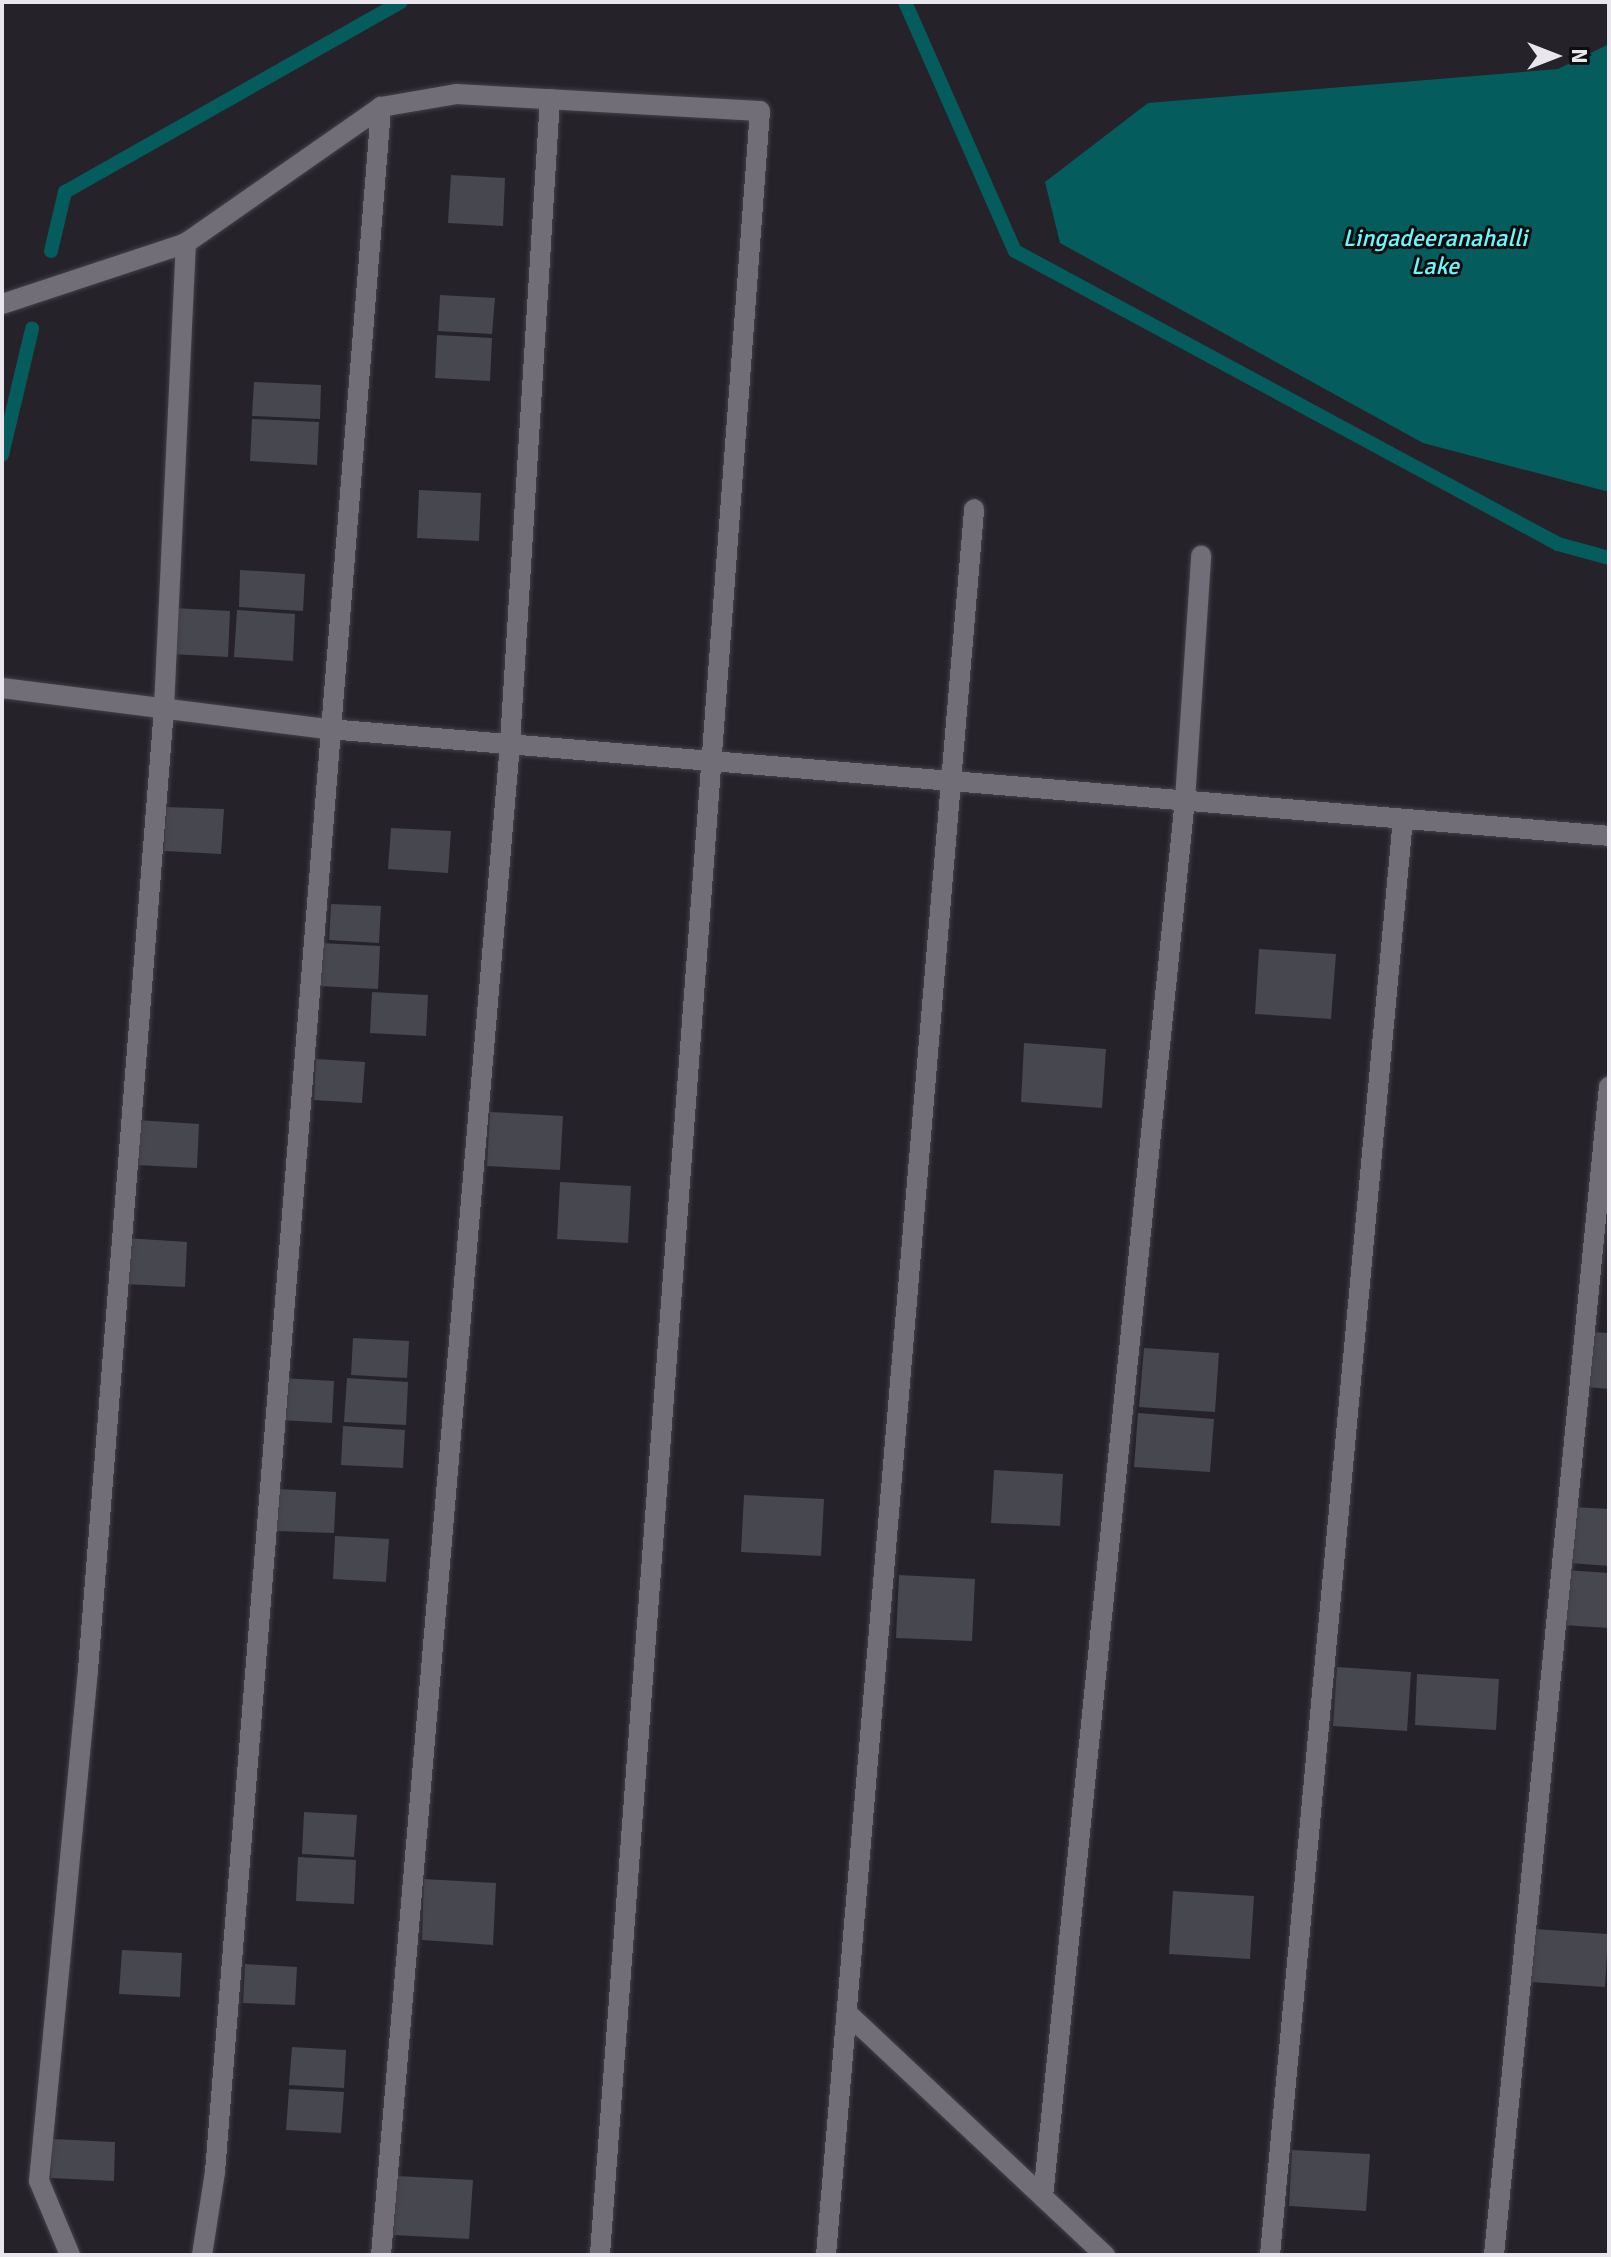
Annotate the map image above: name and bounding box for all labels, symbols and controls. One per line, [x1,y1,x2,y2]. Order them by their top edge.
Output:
north arrow [1515,16,1595,96]
text: N [1566,48,1593,64]
water label: Lingadeeranahalli Lake [1343,225,1527,281]

